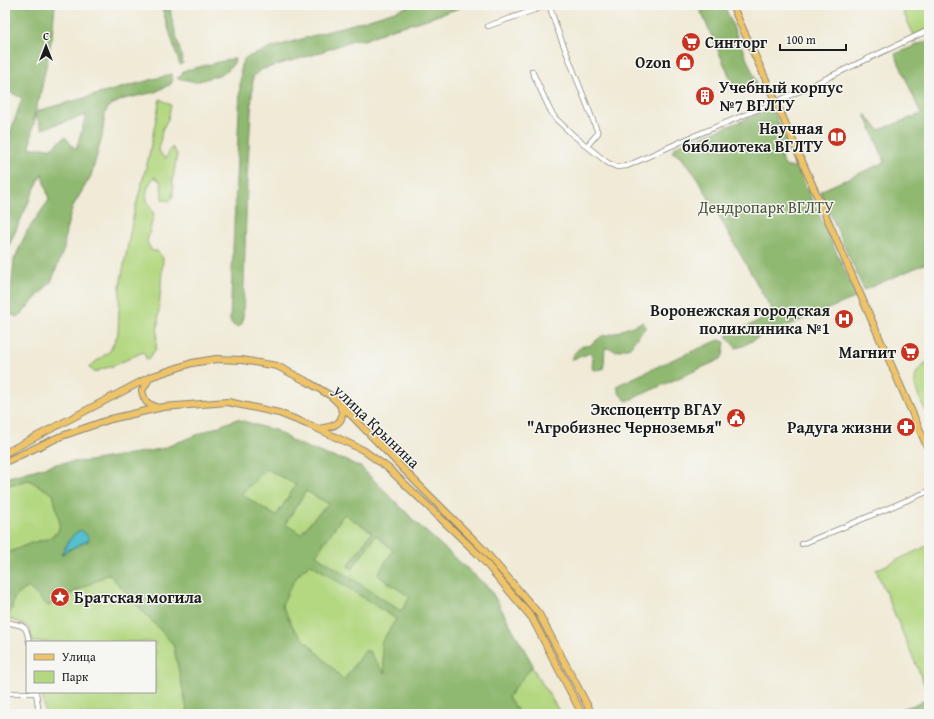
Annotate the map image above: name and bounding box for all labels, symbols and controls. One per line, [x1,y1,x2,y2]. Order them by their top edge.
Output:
north arrow [26,26,66,66]
scale bar [780,26,846,52]
text: С [43,28,49,44]
place label: Синторг [705,30,768,54]
supermarket icon: Синторг [680,31,702,53]
text: 100 m [786,31,816,48]
place label: Ozon [635,50,672,74]
shop icon: Ozon [674,51,696,73]
place label: Учебный корпус №7 ВГЛТУ [719,75,843,117]
building icon: Учебный корпус №7 ВГЛТУ [694,85,716,107]
place label: Научная библиотека ВГЛТУ [682,116,823,158]
library icon: Научная библиотека ВГЛТУ [826,126,848,148]
park label: Дендропарк ВГЛТУ [697,195,834,219]
place label: Воронежская городская поликлиника №1 [650,298,830,340]
hospital icon: Воронежская городская поликлиника №1 [833,308,855,330]
place label: Магнит [839,340,896,364]
supermarket icon: Магнит [899,341,921,363]
street label: улица Крынина [328,378,426,474]
place label: Экспоцентр ВГАУ "Агробизнес Черноземья" [527,397,722,439]
public building icon: Экспоцентр ВГАУ "Агробизнес Черноземья" [725,407,747,429]
place label: Радуга жизни [787,415,892,439]
pharmacy icon: Радуга жизни [895,416,917,438]
place label: Братская могила [74,585,203,609]
place icon: Братская могила [49,586,71,608]
legend [26,641,156,693]
text: Улица [62,648,96,665]
text: Парк [62,668,89,685]

